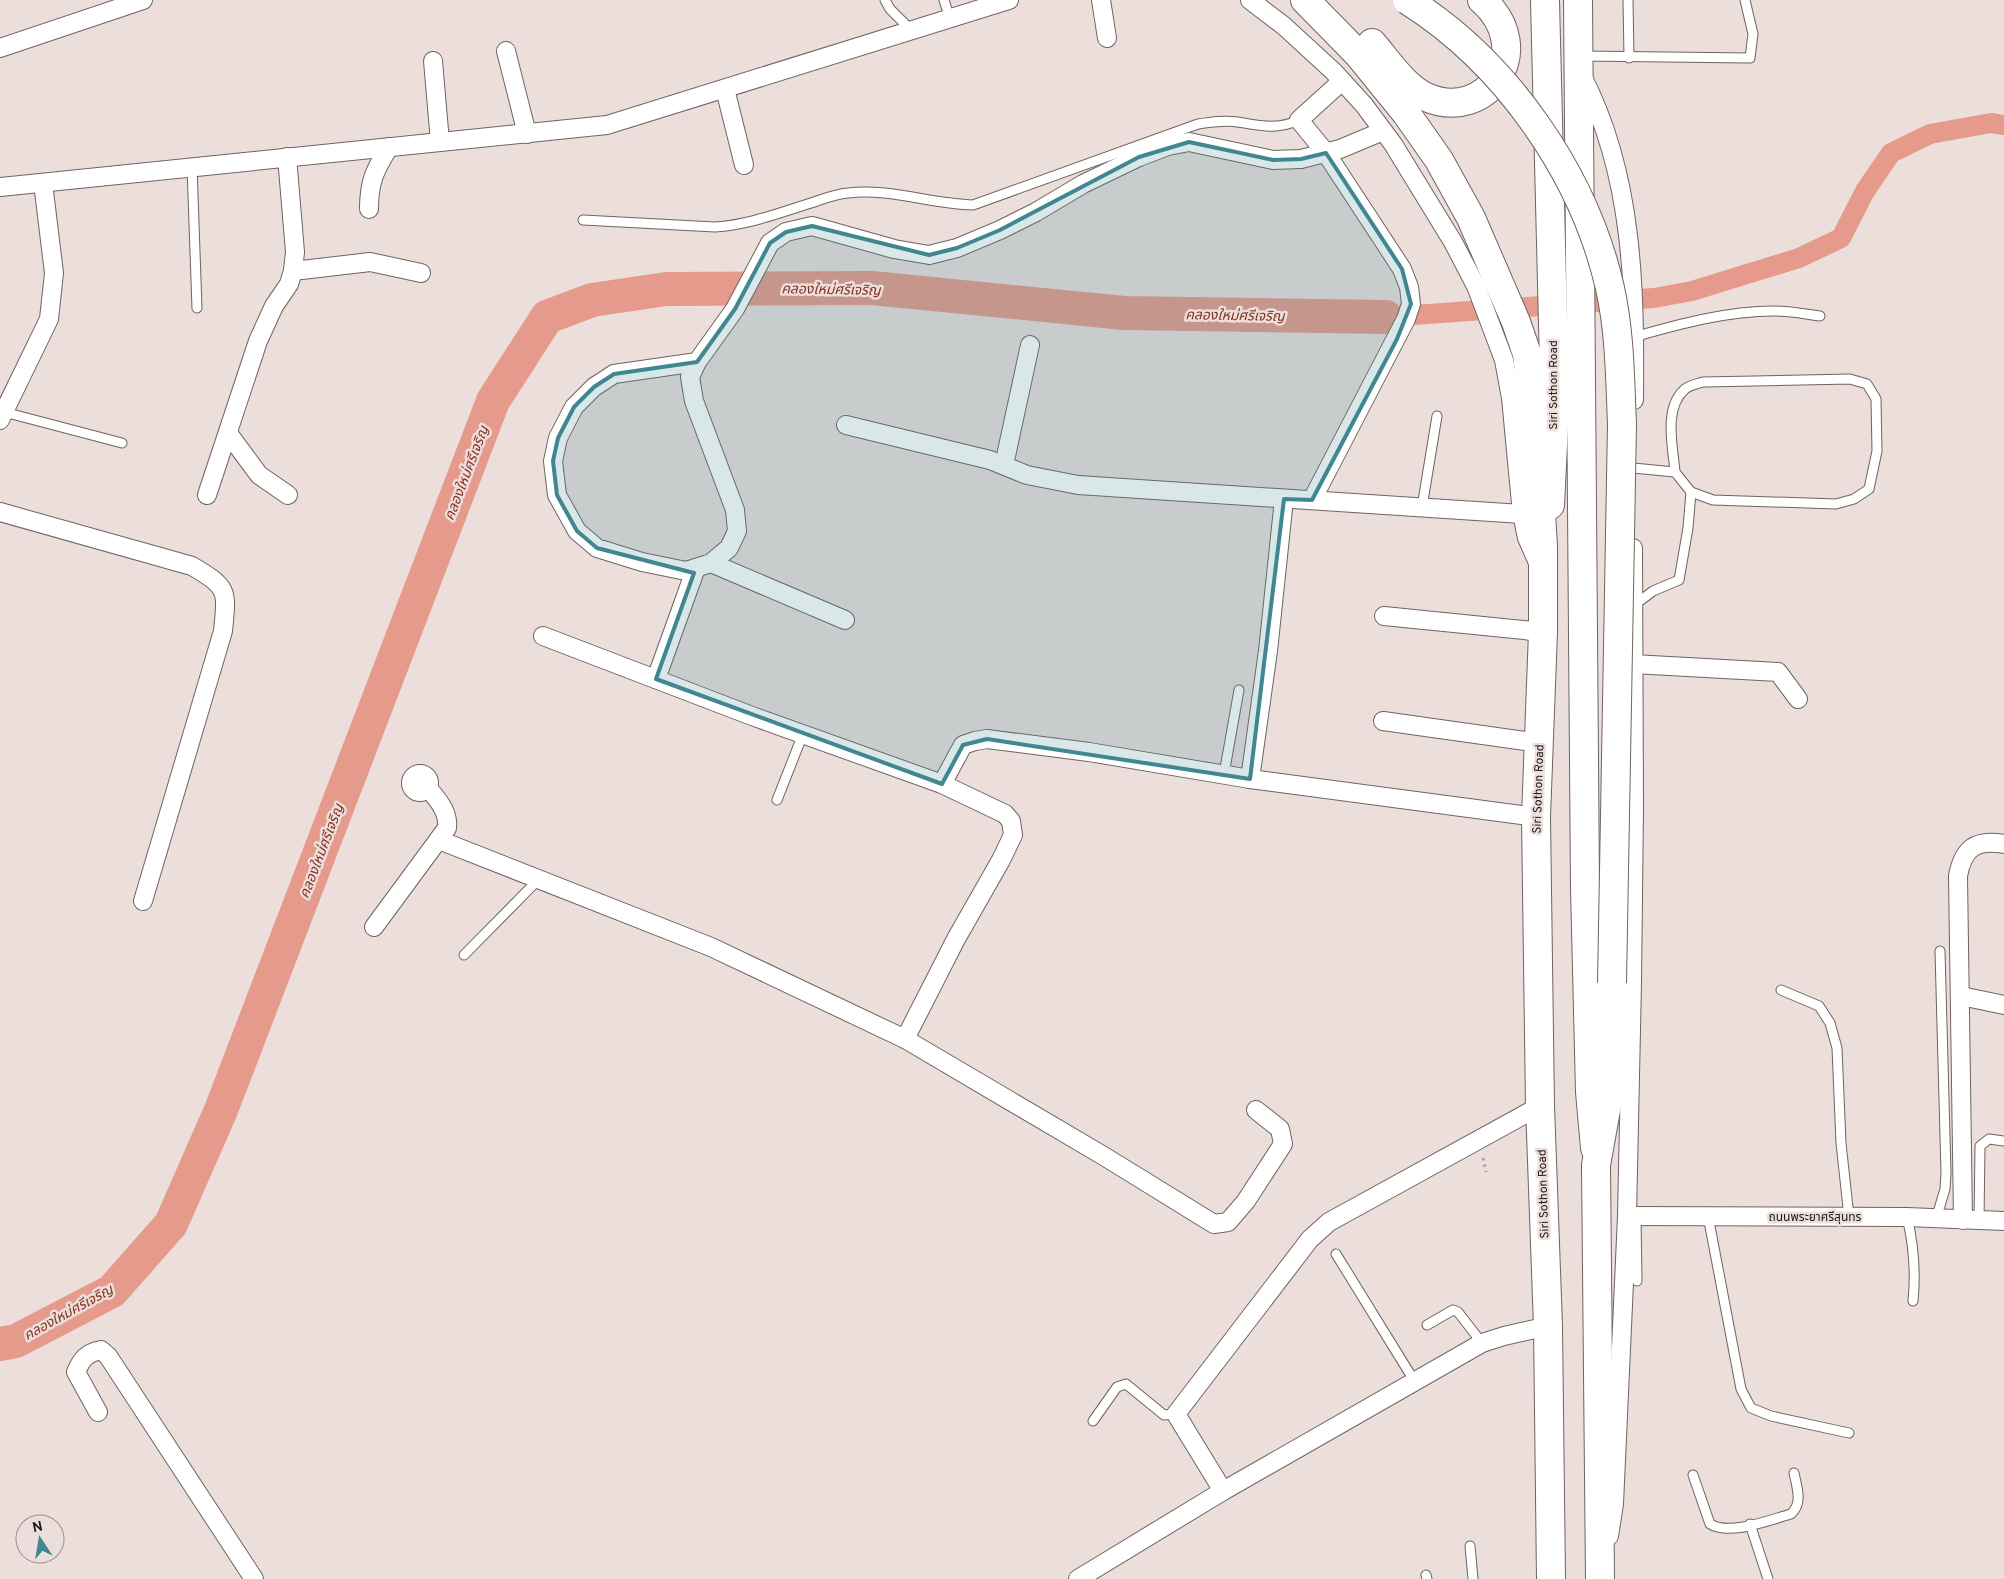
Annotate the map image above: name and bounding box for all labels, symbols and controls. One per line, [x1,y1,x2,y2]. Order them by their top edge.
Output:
water label: คลองใหม่ศรีเจริญ [781,281,882,300]
water label: คลองใหม่ศรีเจริญ [1185,307,1286,326]
street label: Siri Sothon Road [1546,340,1562,430]
water label: คลองใหม่ศรีเจริญ [442,423,494,523]
street label: Siri Sothon Road [1529,744,1549,834]
water label: คลองใหม่ศรีเจริญ [297,801,349,901]
street label: Siri Sothon Road [1534,1149,1554,1239]
street label: ถนนพระยาศรีสุนทร [1769,1210,1862,1226]
water label: คลองใหม่ศรีเจริญ [21,1281,117,1345]
north arrow [15,1514,65,1564]
text: N [31,1518,44,1537]

